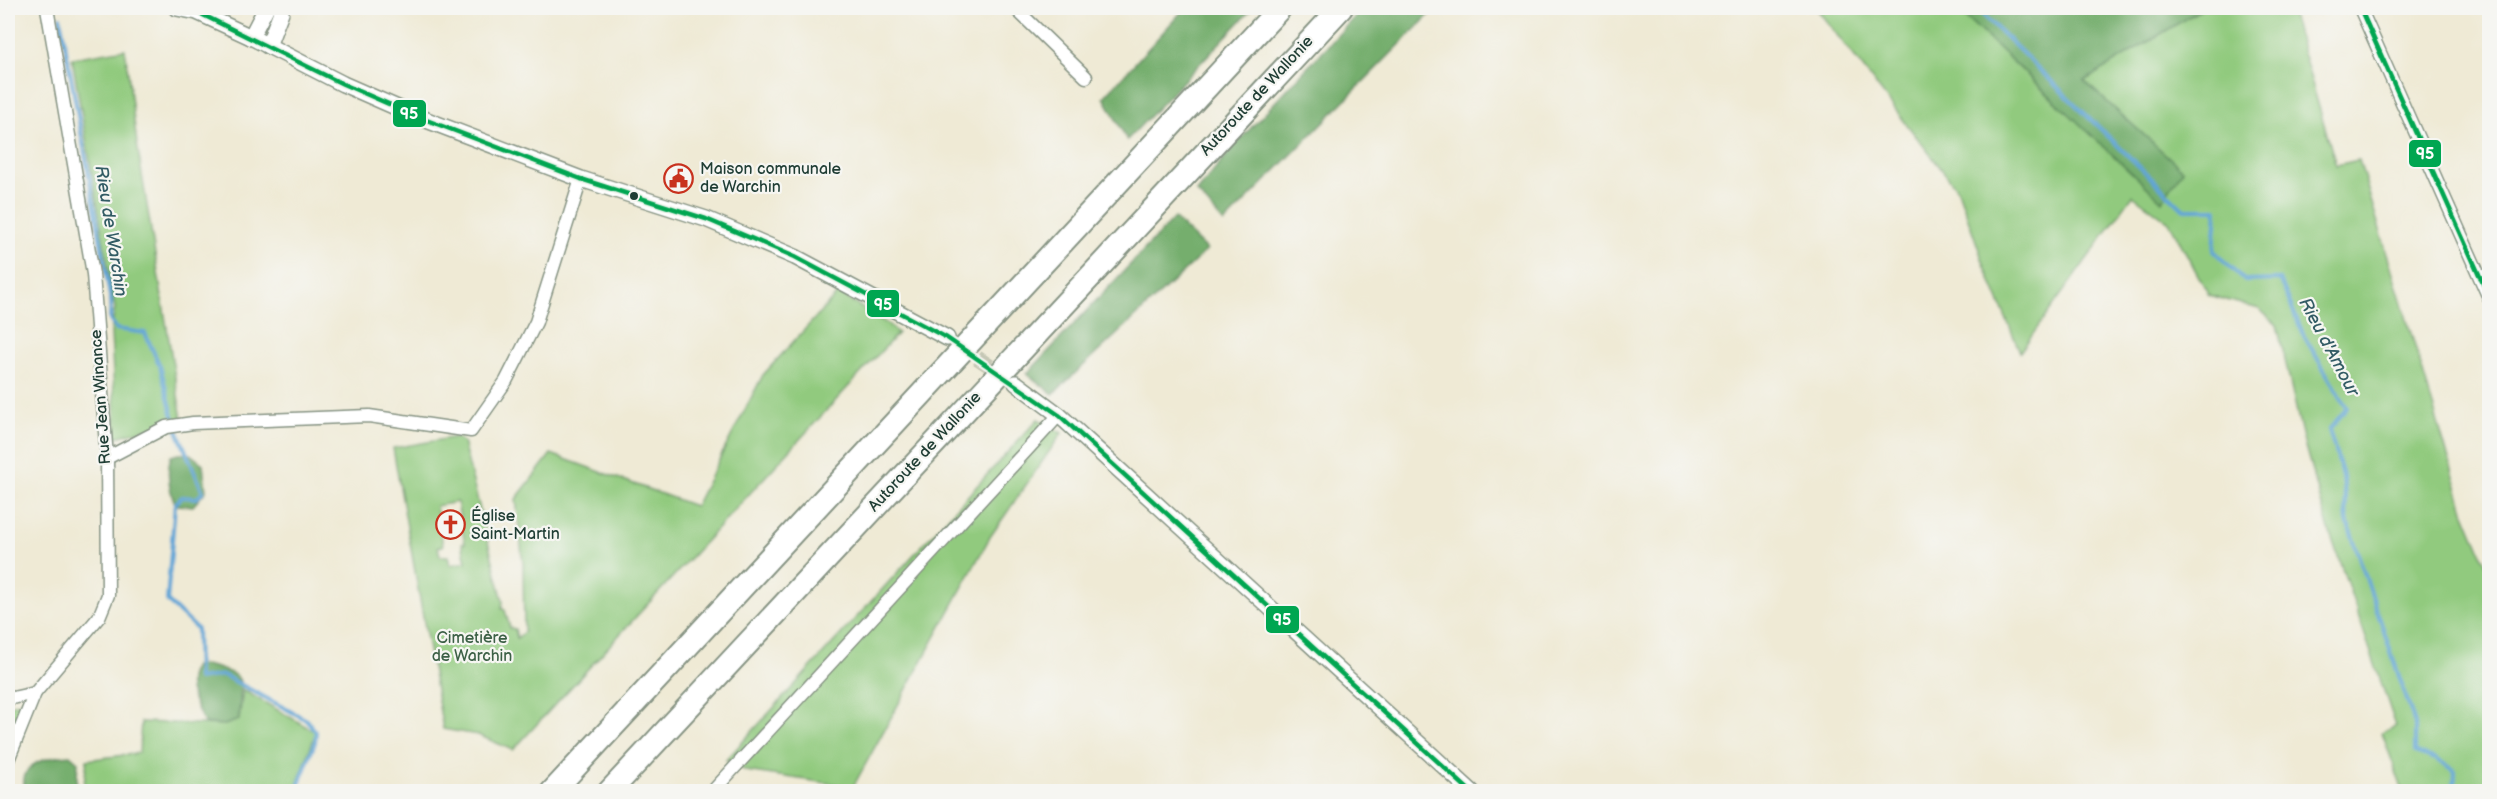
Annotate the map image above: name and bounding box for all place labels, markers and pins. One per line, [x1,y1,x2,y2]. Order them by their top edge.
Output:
place label: Maison communale de Warchin [700,160,841,197]
public building icon: Maison communale de Warchin [663,162,695,194]
unlabelled marker [628,190,640,202]
place label: Église Saint-Martin [471,505,560,544]
church icon: Église Saint-Martin [434,509,466,541]

